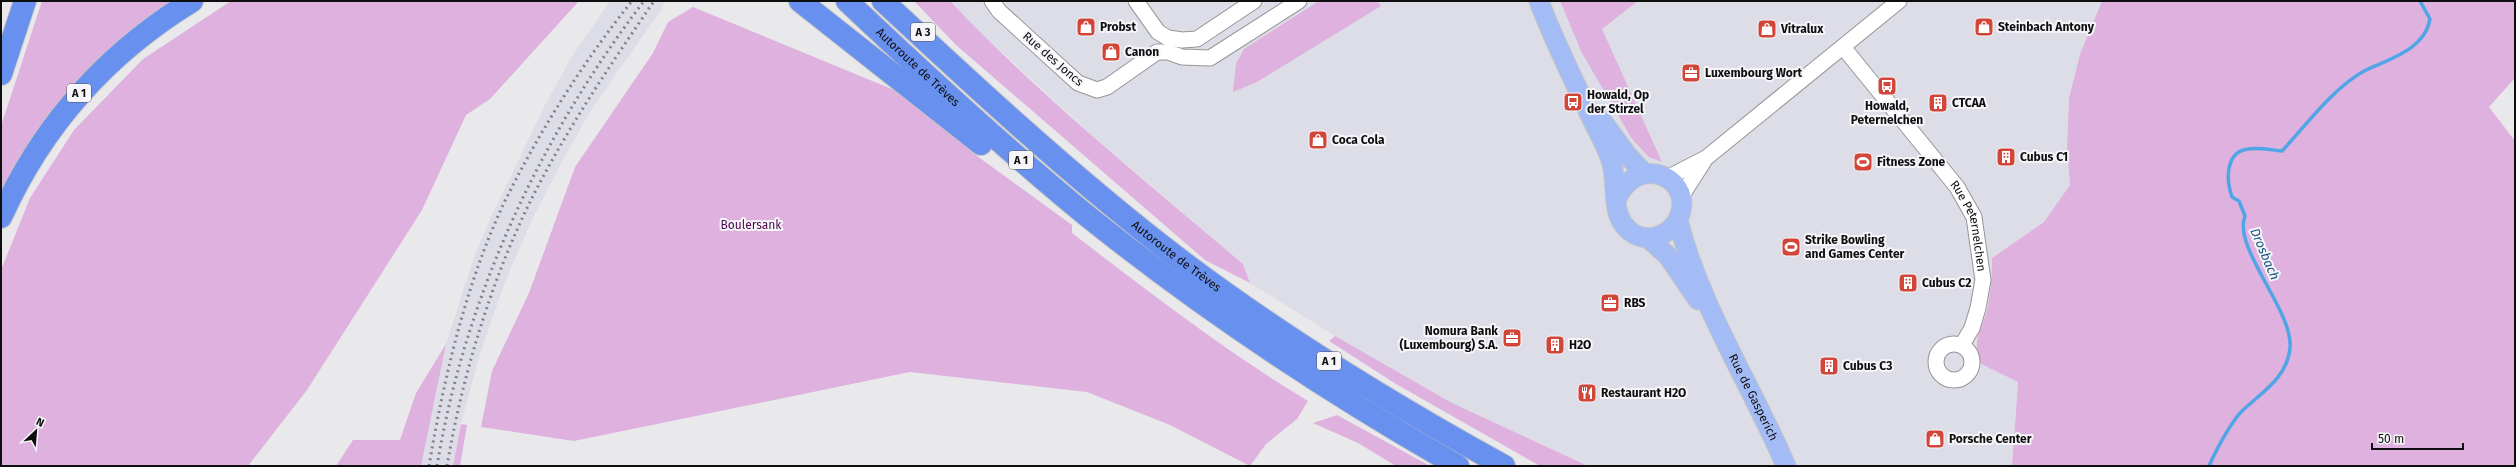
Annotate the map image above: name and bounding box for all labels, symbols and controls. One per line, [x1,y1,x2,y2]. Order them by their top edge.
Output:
shop icon: Probst [1075,16,1097,38]
shop icon: Steinbach Antony [1973,16,1995,38]
shop icon: Vitralux [1756,18,1778,40]
place label: Probst [1100,20,1136,34]
place label: Steinbach Antony [1998,20,2095,34]
place label: Vitralux [1780,22,1824,36]
road number: A 3 [911,23,935,41]
street label: Autoroute de Trèves [873,25,963,110]
street label: Rue des Joncs [1020,29,1086,89]
shop icon: Canon [1100,41,1122,63]
place label: Canon [1125,45,1159,59]
office icon: Luxembourg Wort [1680,62,1702,84]
place label: Luxembourg Wort [1705,66,1803,80]
bus stop icon: Howald, Peternelchen [1876,75,1898,97]
road number: A 1 [67,84,91,102]
place label: Howald, Op der Stirzel [1587,88,1649,116]
bus stop icon: Howald, Op der Stirzel [1562,91,1584,113]
building icon: CTCAA [1927,92,1949,114]
place label: CTCAA [1952,96,1987,110]
place label: Howald, Peternelchen [1851,99,1923,127]
shop icon: Coca Cola [1307,129,1329,151]
place label: Coca Cola [1332,133,1385,147]
building icon: Cubus C1 [1995,146,2017,168]
place label: Cubus C1 [2020,150,2068,164]
road number: A 1 [1009,151,1033,169]
sports icon: Fitness Zone [1852,151,1874,173]
place label: Fitness Zone [1877,155,1946,169]
street label: Rue Peternelchen [1947,178,1989,272]
park label: Boulersank [721,218,782,232]
street label: Autoroute de Trèves [1129,218,1224,295]
water label: Drosbach [2247,226,2283,282]
place label: Strike Bowling and Games Center [1805,233,1905,261]
sports icon: Strike Bowling and Games Center [1780,236,1802,258]
building icon: Cubus C2 [1897,272,1919,294]
place label: Cubus C2 [1922,276,1971,290]
office icon: RBS [1599,292,1621,314]
place label: RBS [1624,296,1646,310]
place label: Nomura Bank (Luxembourg) S.A. [1400,324,1498,352]
office icon: Nomura Bank (Luxembourg) S.A. [1501,327,1523,349]
building icon: H2O [1544,334,1566,356]
place label: H2O [1569,338,1591,352]
road number: A 1 [1317,352,1341,370]
street label: Rue de Gasperich [1726,352,1781,443]
building icon: Cubus C3 [1818,355,1840,377]
place label: Cubus C3 [1843,359,1892,373]
restaurant icon: Restaurant H2O [1576,382,1598,404]
place label: Restaurant H2O [1601,386,1686,400]
north arrow [16,411,56,451]
text: N [34,415,46,430]
scale bar [2372,425,2463,451]
shop icon: Porsche Center [1924,428,1946,450]
place label: Porsche Center [1949,432,2032,446]
text: 50 m [2378,432,2404,446]

